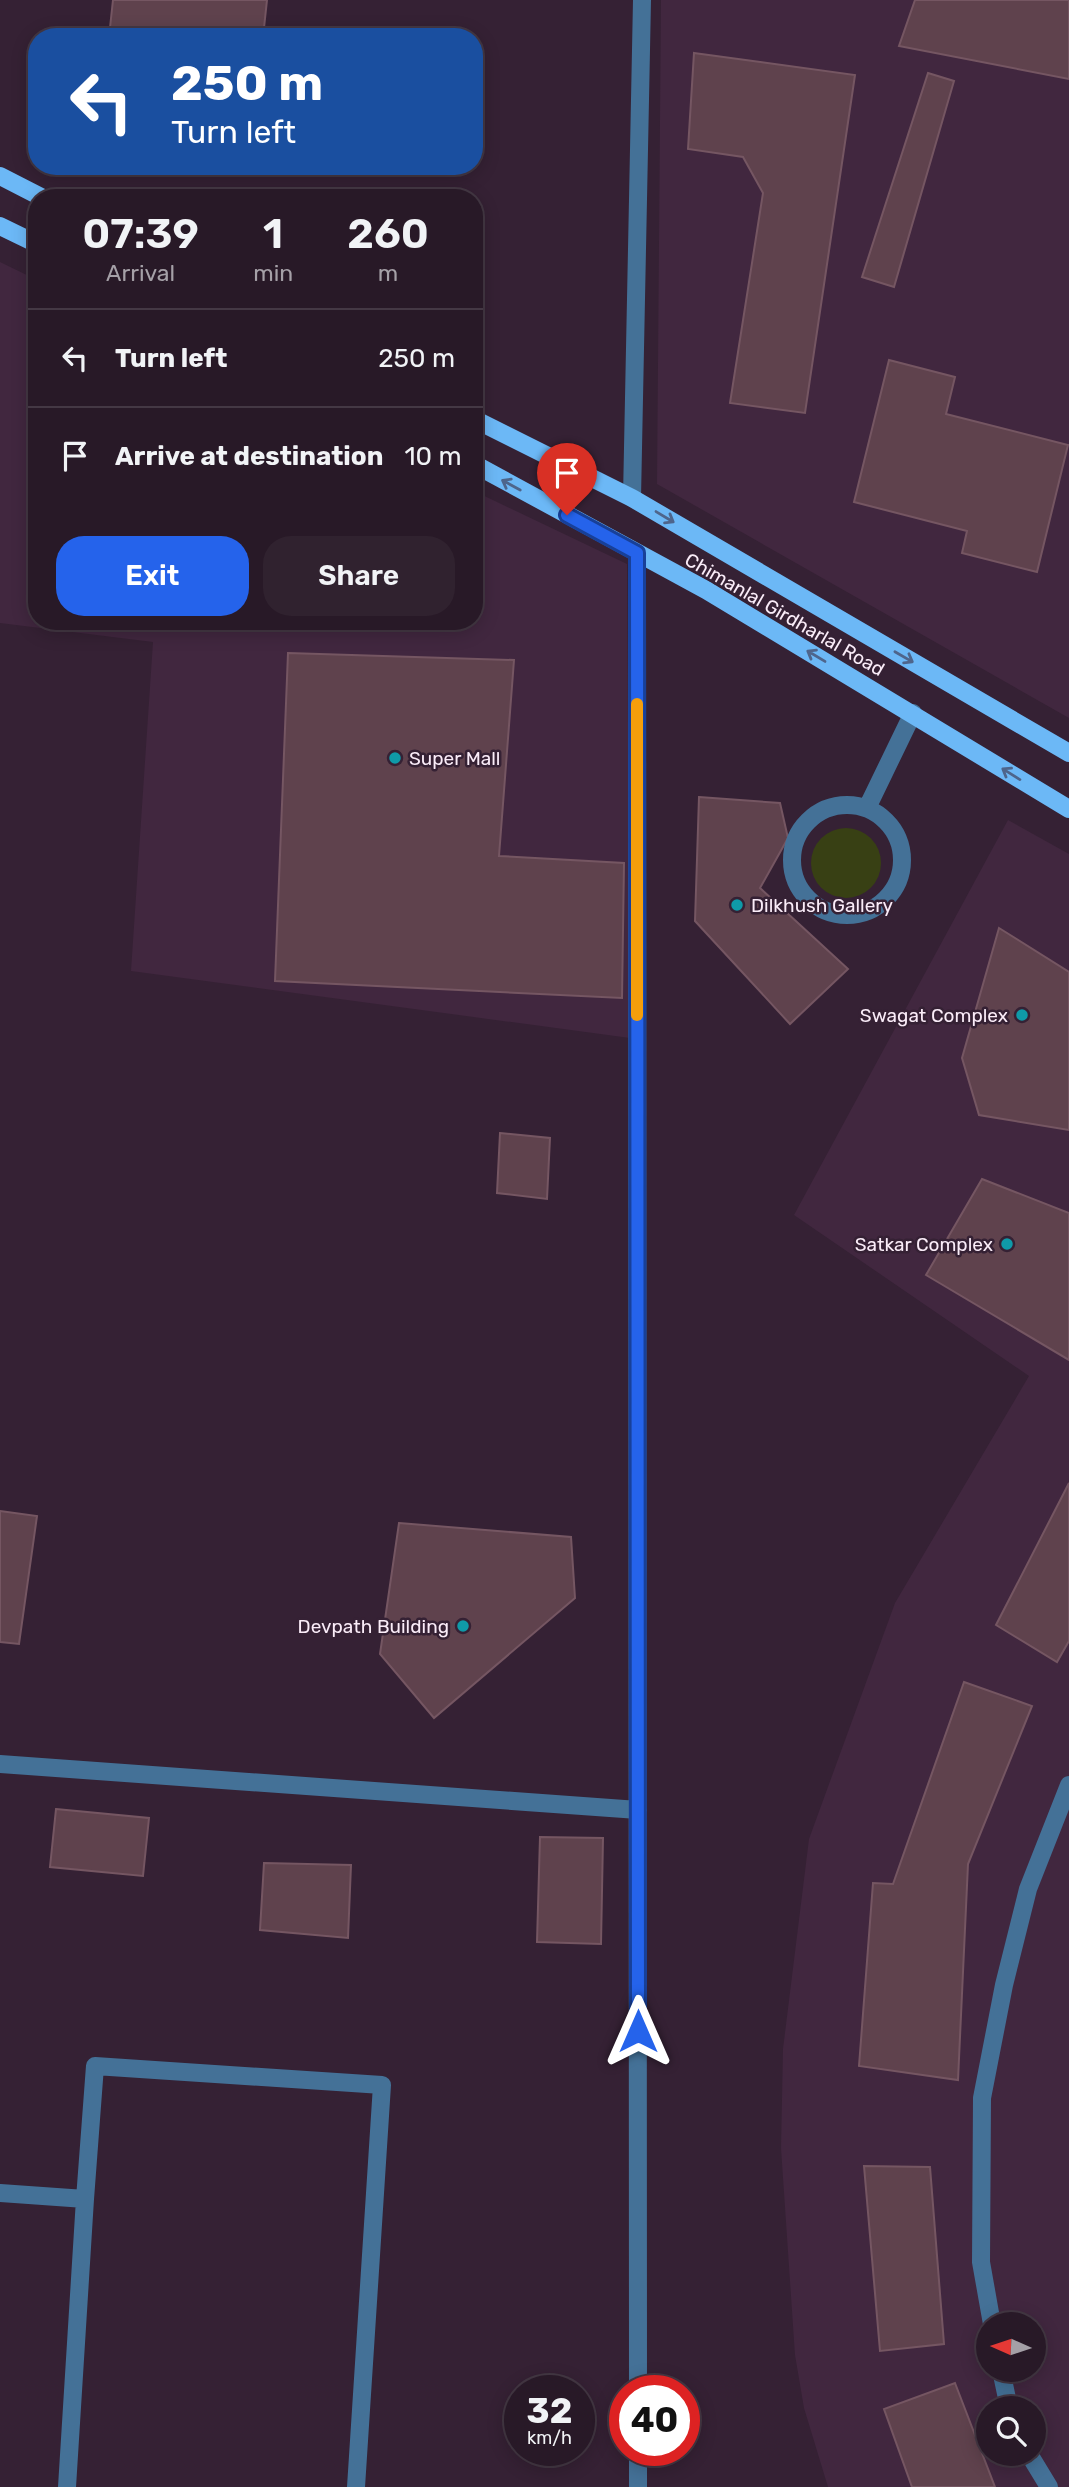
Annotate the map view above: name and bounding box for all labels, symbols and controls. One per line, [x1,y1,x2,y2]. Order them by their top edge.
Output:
text: 250 m [171,54,323,112]
icon: left [56,56,147,147]
text: Turn left [171,113,296,151]
text: 07:39 [82,209,199,259]
text: 1 [263,209,283,259]
text: 260 [347,209,429,259]
text: Arrival [106,259,175,287]
text: min [253,259,293,287]
text: m [378,259,398,287]
icon: left [56,339,94,377]
text: Turn left [115,343,227,374]
text: 250 m [378,343,455,374]
icon: arrive [56,437,94,475]
text: Arrive at destination [115,441,383,472]
text: 10 m [404,441,462,472]
pin [537,443,597,515]
icon: arrive [548,454,586,492]
one-way arrow [501,477,522,491]
one-way arrow [655,511,675,525]
button: Exit [56,536,249,616]
button: Share [263,536,455,616]
street label: Chimanlal Girdharlal Road [681,548,889,681]
one-way arrow [807,648,827,662]
one-way arrow [894,650,914,664]
place label: Super Mall [409,747,500,770]
marker: Super Mall [387,750,403,766]
one-way arrow [1002,766,1021,781]
place label: Dilkhush Gallery [751,894,893,917]
marker: Dilkhush Gallery [729,897,745,913]
place label: Swagat Complex [860,1004,1008,1027]
marker: Swagat Complex [1014,1007,1030,1023]
place label: Satkar Complex [855,1233,993,1256]
marker: Satkar Complex [999,1236,1015,1252]
place label: Devpath Building [298,1615,449,1638]
marker: Devpath Building [455,1618,471,1634]
position arrow [601,1994,675,2068]
north arrow [976,2312,1046,2382]
map controls [976,2312,1046,2466]
speed limit sign: 40 [609,2375,700,2466]
text: 32 [527,2390,572,2432]
button: search [976,2396,1046,2466]
text: km/h [527,2427,572,2449]

